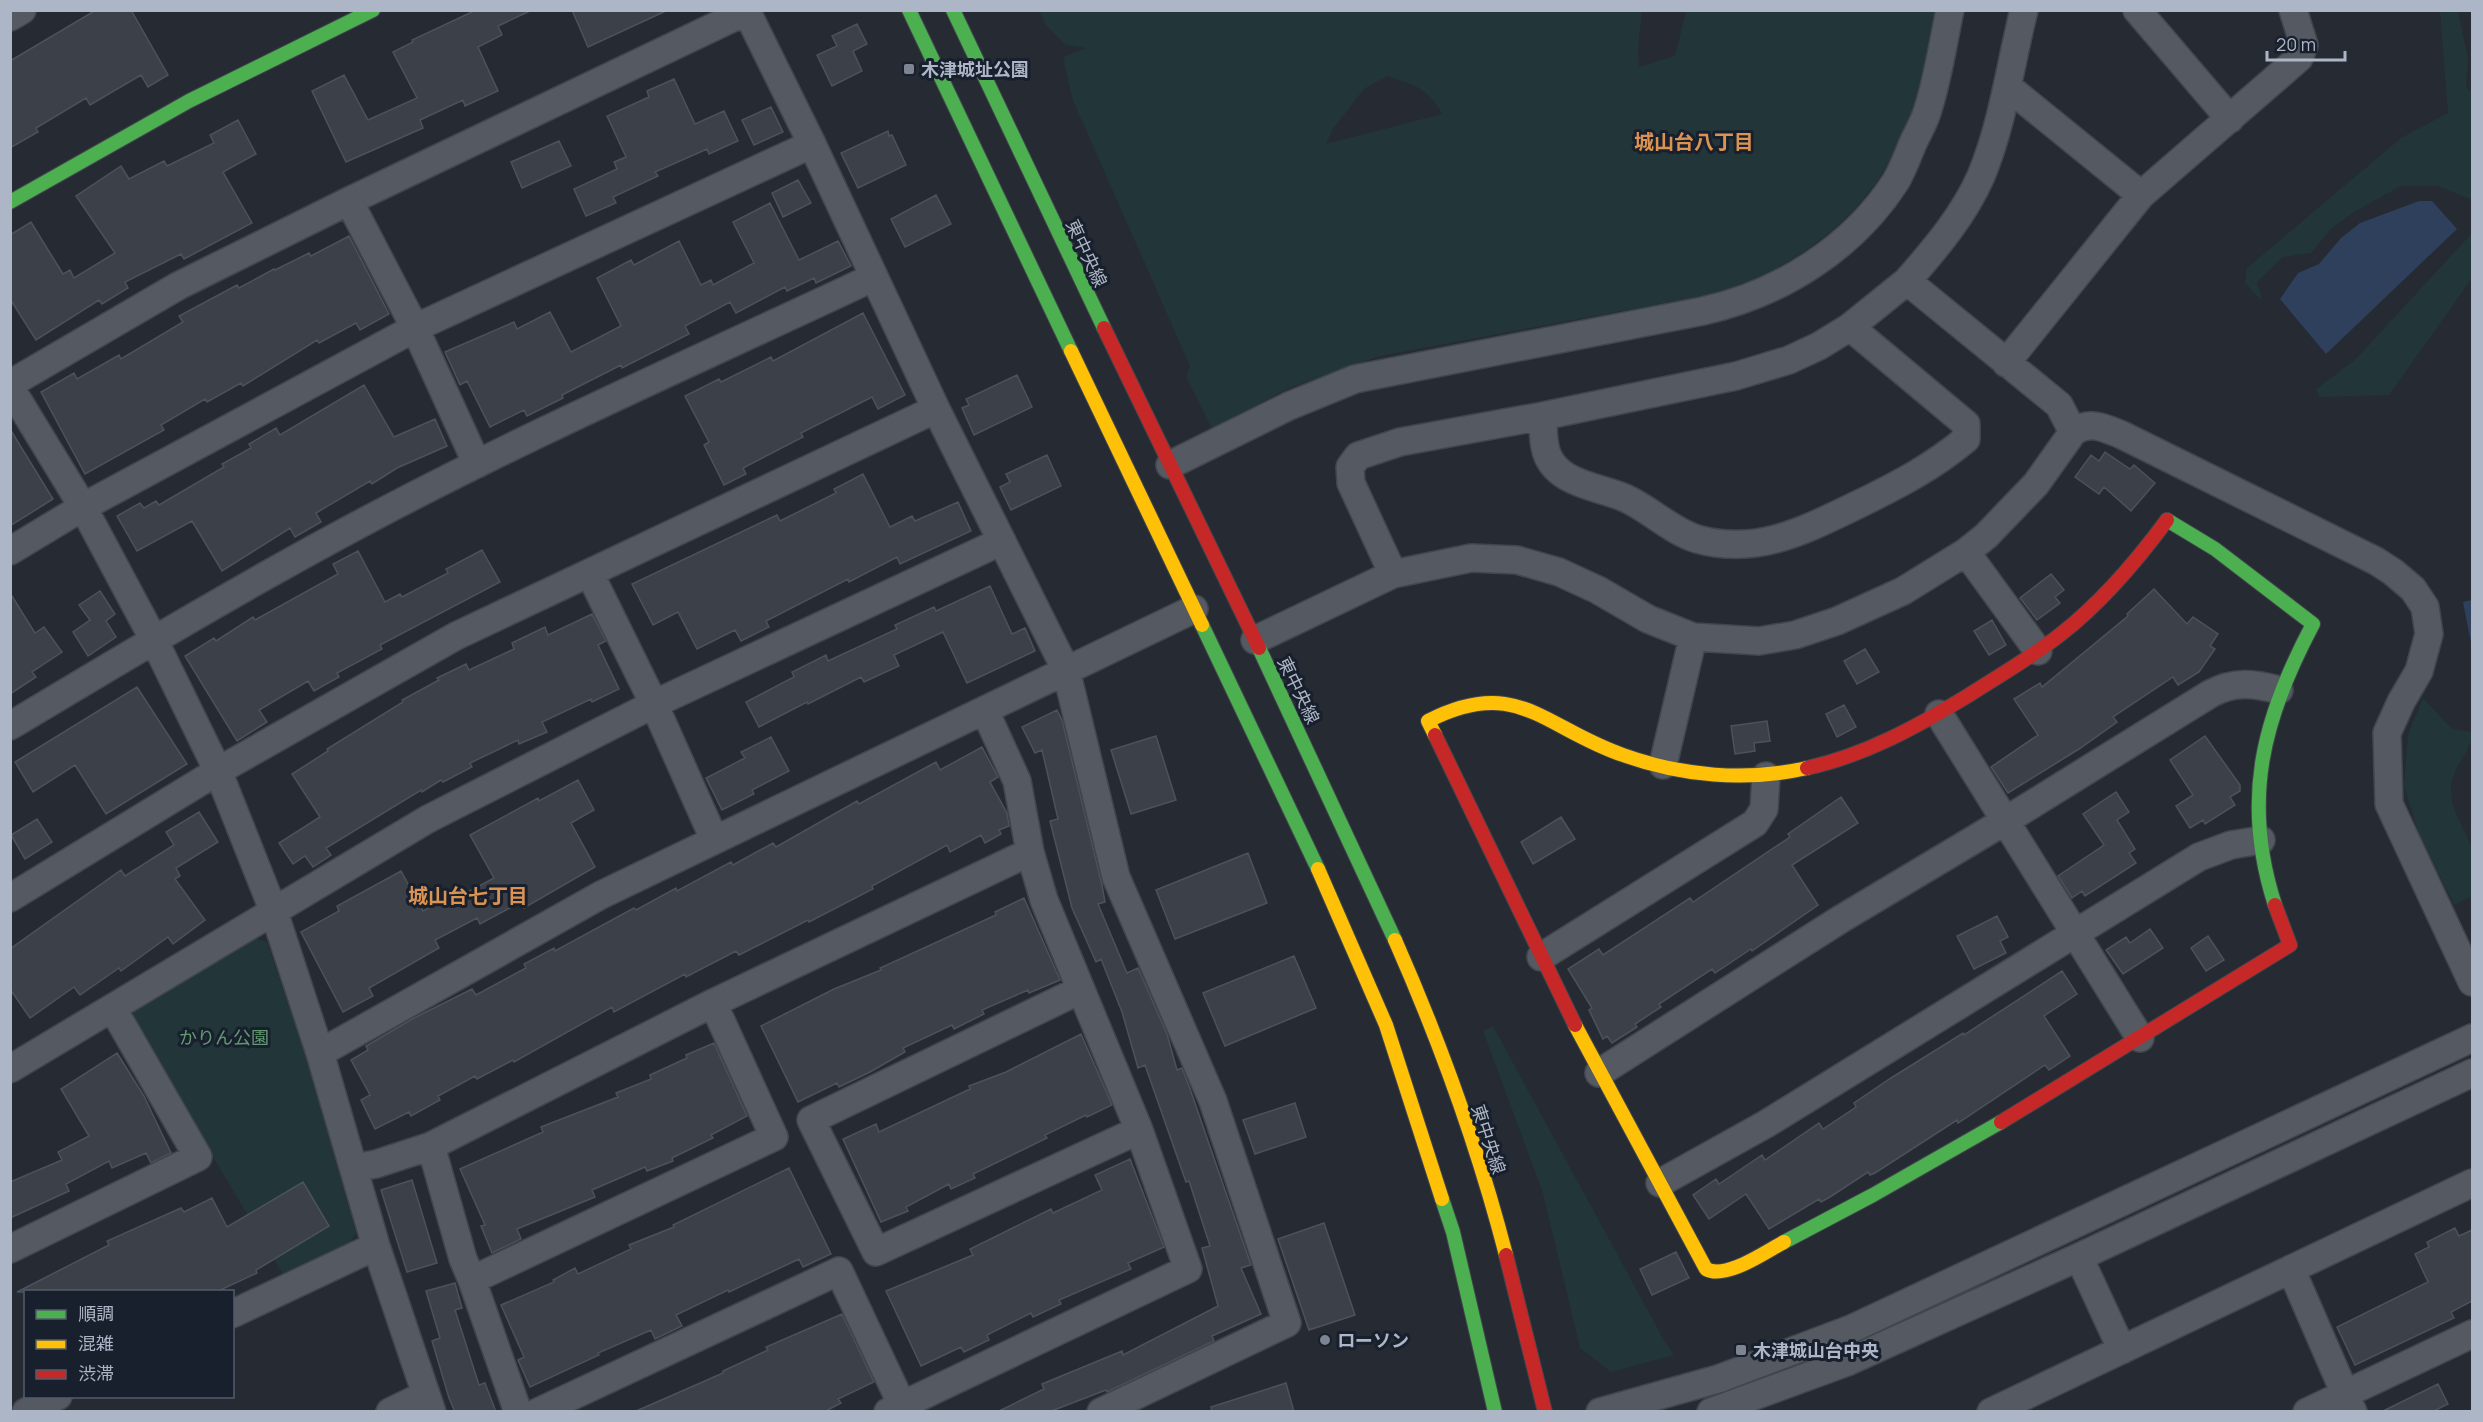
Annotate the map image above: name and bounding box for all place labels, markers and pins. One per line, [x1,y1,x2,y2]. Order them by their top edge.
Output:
place label: 木津城址公園 [921,57,1029,81]
marker: 木津城址公園 [902,62,916,76]
place label: ローソン [1337,1328,1409,1352]
marker: ローソン [1318,1333,1332,1347]
place label: 木津城山台中央 [1753,1338,1879,1362]
marker: 木津城山台中央 [1734,1343,1748,1357]

